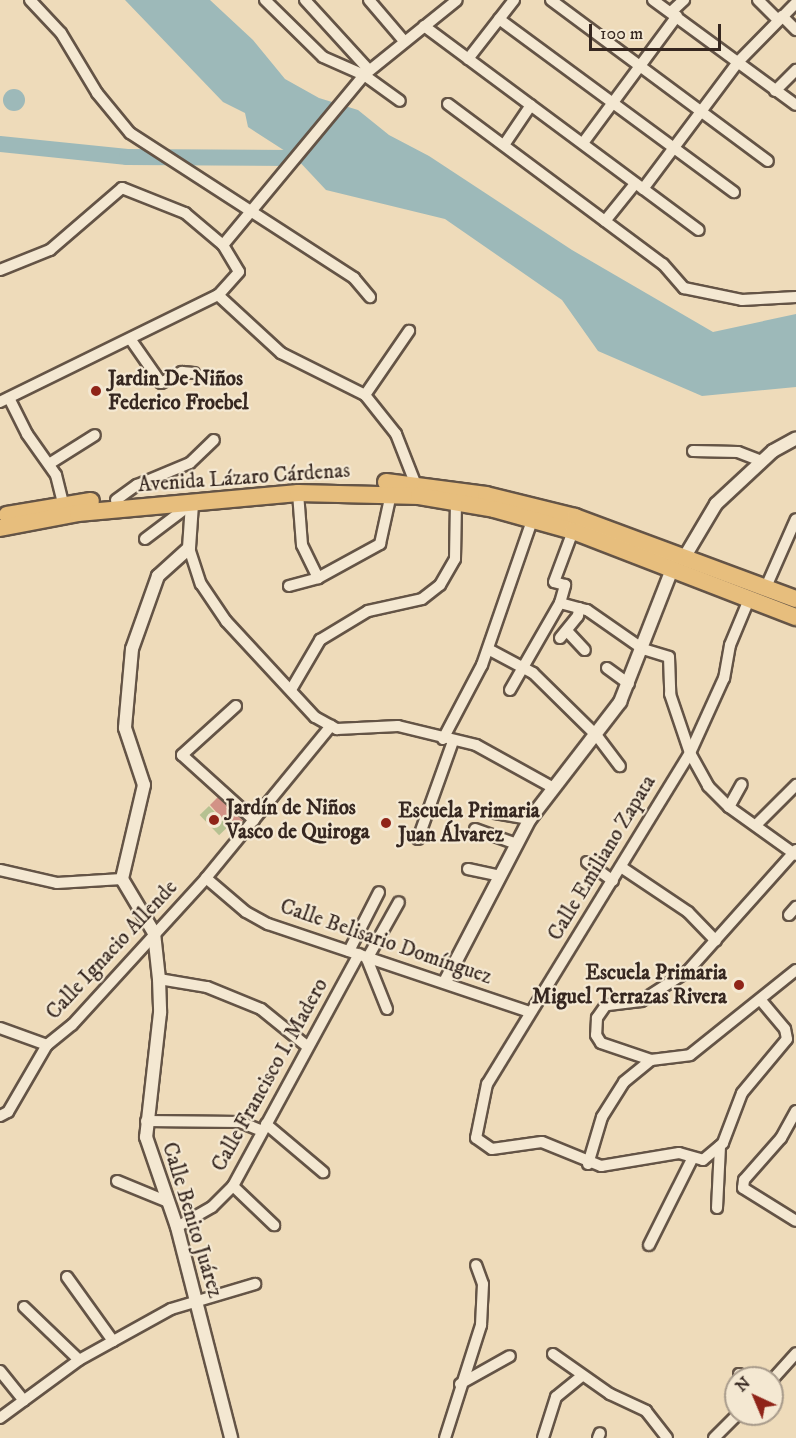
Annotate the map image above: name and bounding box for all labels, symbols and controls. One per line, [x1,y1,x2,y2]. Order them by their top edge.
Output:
scale bar [592,12,724,50]
text: 100 m [600,23,643,45]
place label: Jardin De Niños Federico Froebel [108,366,249,416]
marker: Jardin De Niños Federico Froebel [89,384,103,398]
street label: Avenida Lázaro Cárdenas [137,458,351,498]
street label: Calle Emiliano Zapata [543,771,661,945]
place label: Jardín de Niños Vasco de Quiroga [226,795,370,845]
place label: Escuela Primaria Juan Álvarez [398,798,540,848]
marker: Jardín de Niños Vasco de Quiroga [207,813,221,827]
marker: Escuela Primaria Juan Álvarez [379,816,393,830]
street label: Calle Ignacio Allende [41,875,183,1025]
street label: Calle Belisario Domínguez [277,894,495,990]
place label: Escuela Primaria Miguel Terrazas Rivera [532,960,727,1010]
street label: Calle Francisco I. Madero [206,974,334,1176]
marker: Escuela Primaria Miguel Terrazas Rivera [732,978,746,992]
street label: Calle Benito Juárez [156,1139,228,1301]
north arrow [724,1366,784,1426]
text: N [731,1373,755,1396]

